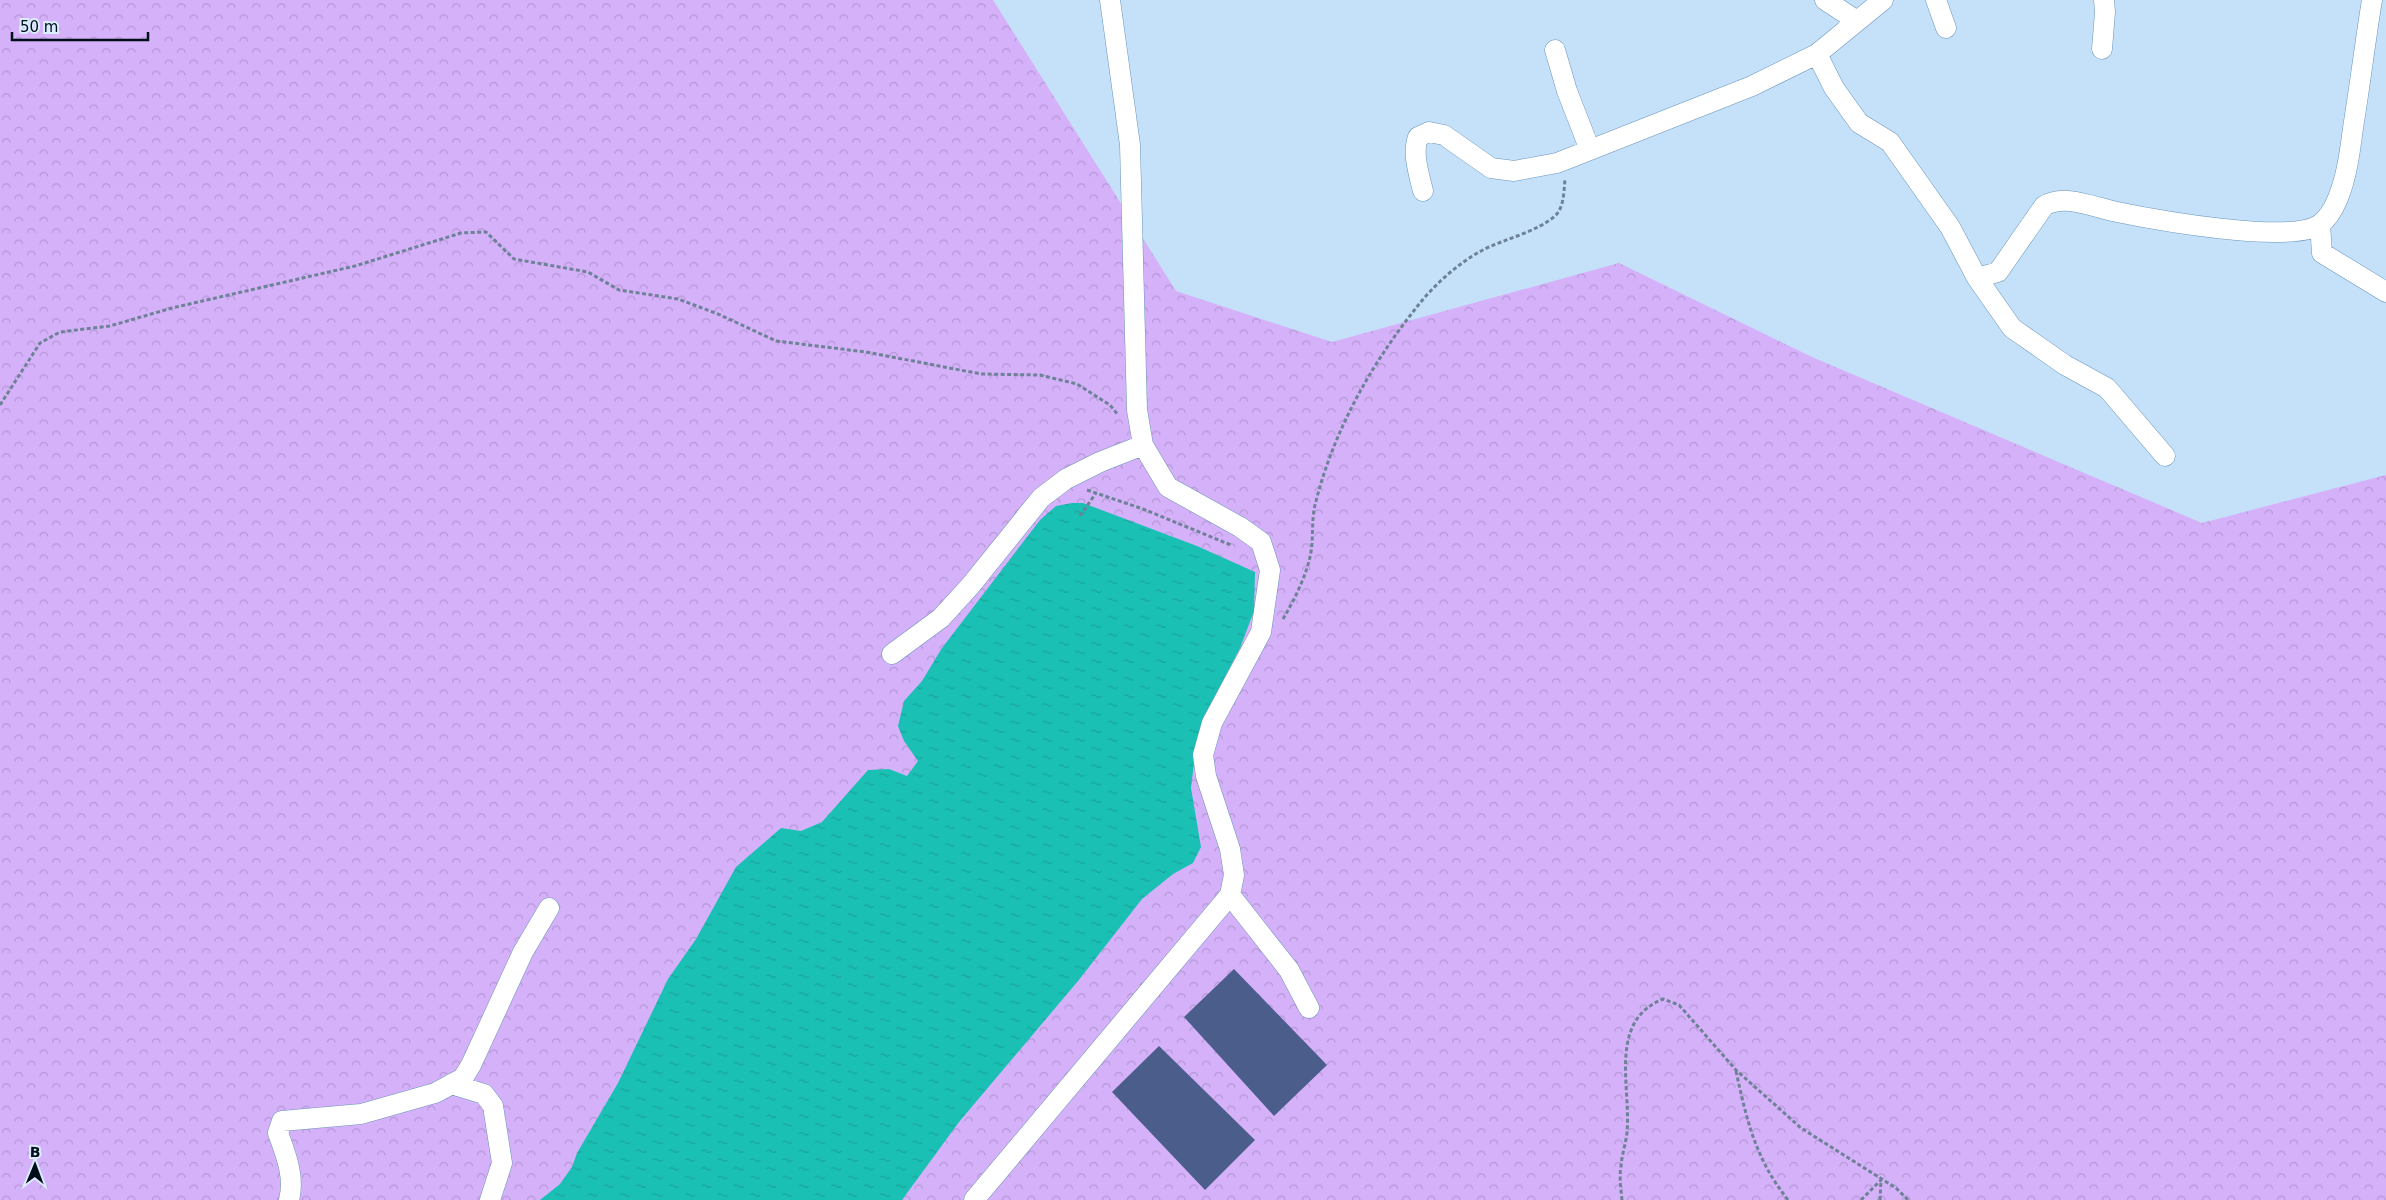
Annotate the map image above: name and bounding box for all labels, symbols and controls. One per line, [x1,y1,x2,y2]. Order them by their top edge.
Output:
scale bar [12,10,149,42]
text: 50 m [20,18,58,36]
north arrow [10,1140,60,1190]
text: B [30,1144,41,1160]

